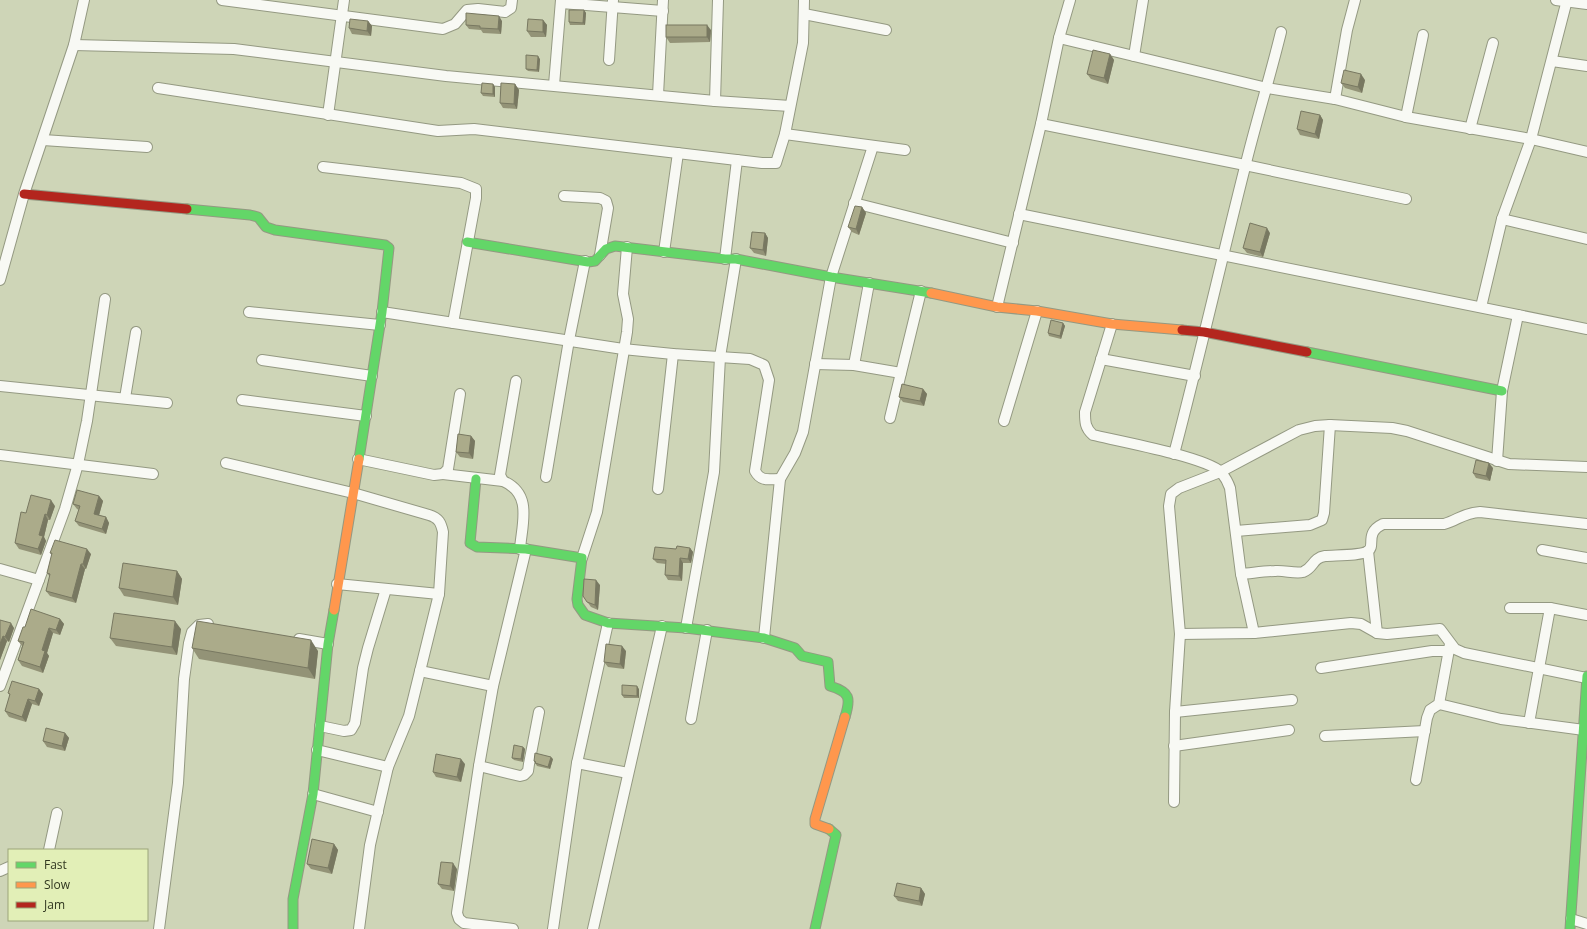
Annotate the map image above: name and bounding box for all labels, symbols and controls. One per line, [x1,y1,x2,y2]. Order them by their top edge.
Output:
legend [8,849,148,921]
text: Fast [44,856,67,873]
text: Slow [44,876,71,893]
text: Jam [43,896,65,913]

